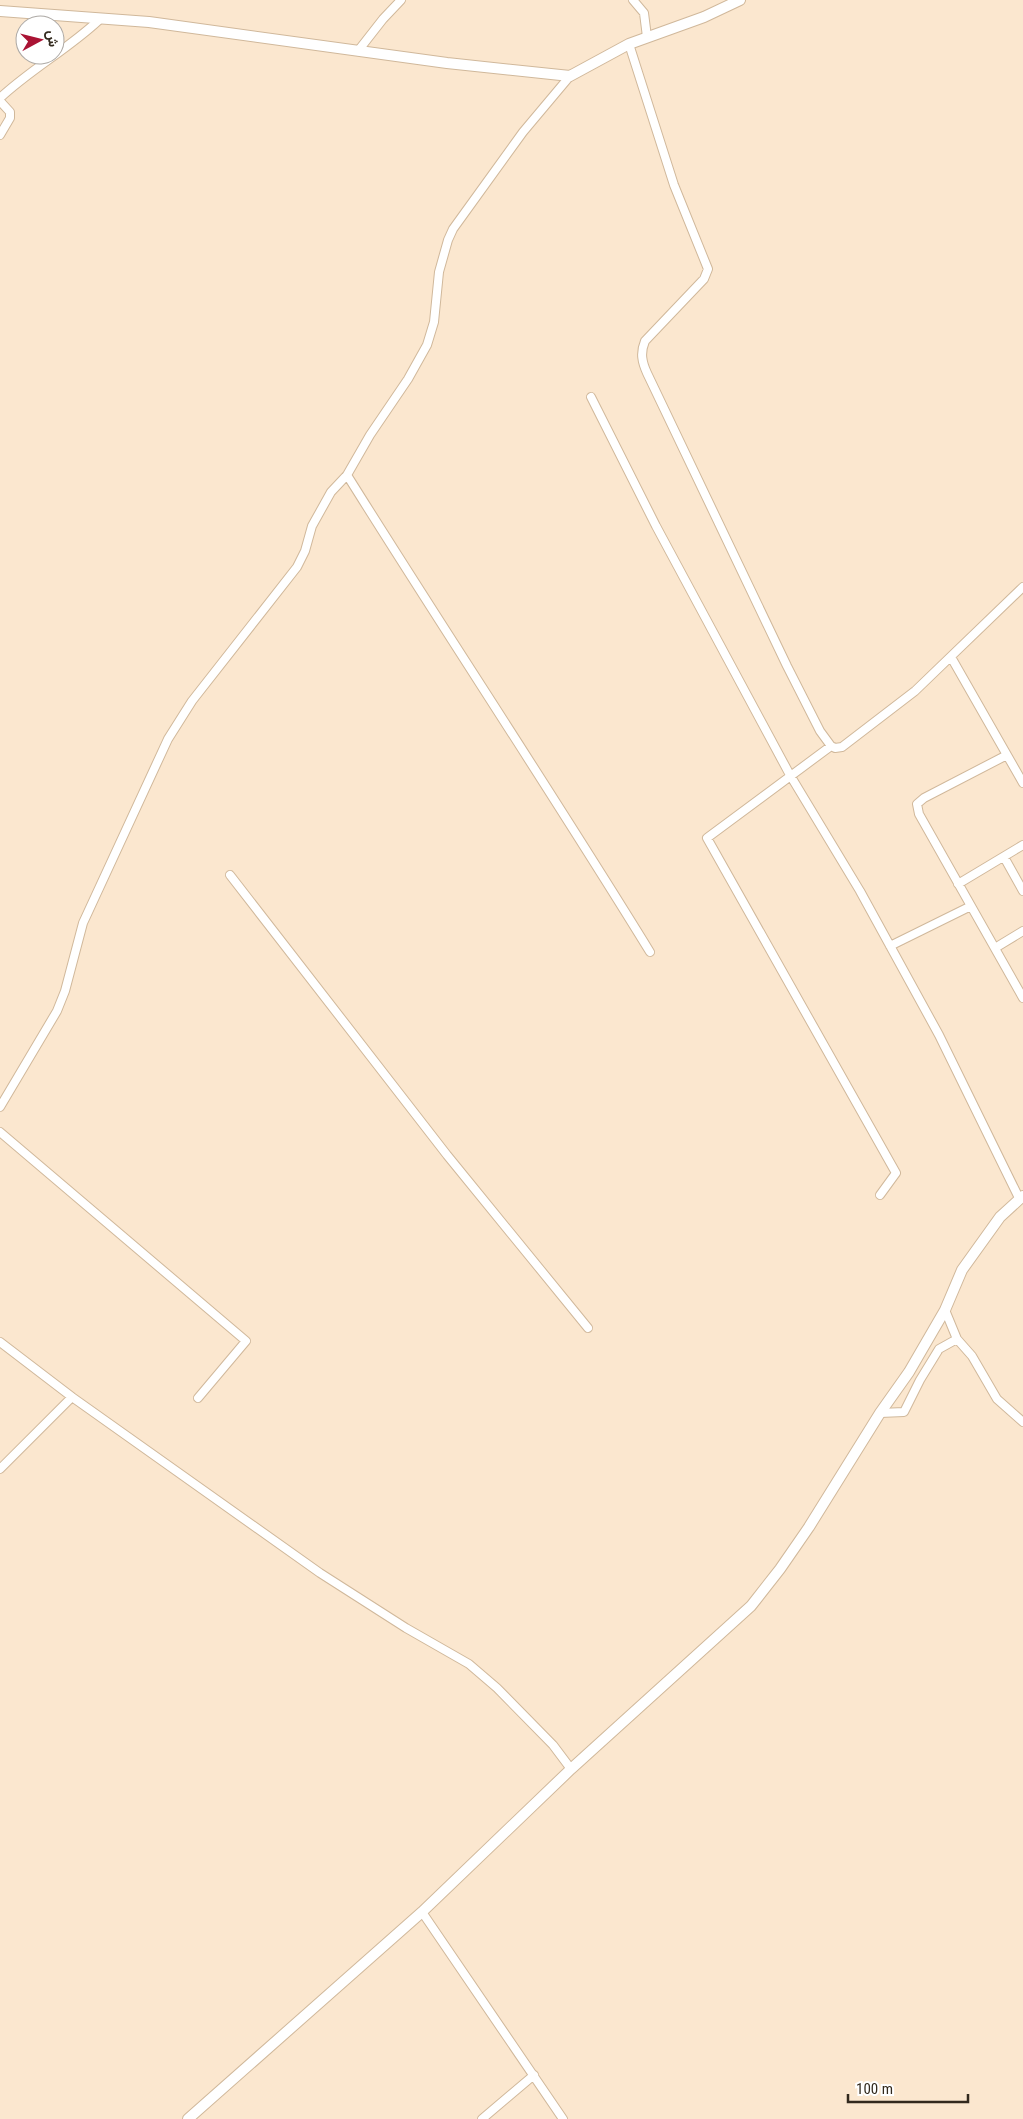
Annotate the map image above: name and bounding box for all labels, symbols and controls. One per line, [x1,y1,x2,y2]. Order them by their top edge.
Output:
north arrow [15,15,65,65]
text: ش [43,29,62,48]
scale bar [848,2072,968,2104]
text: 100 m [856,2080,893,2098]

